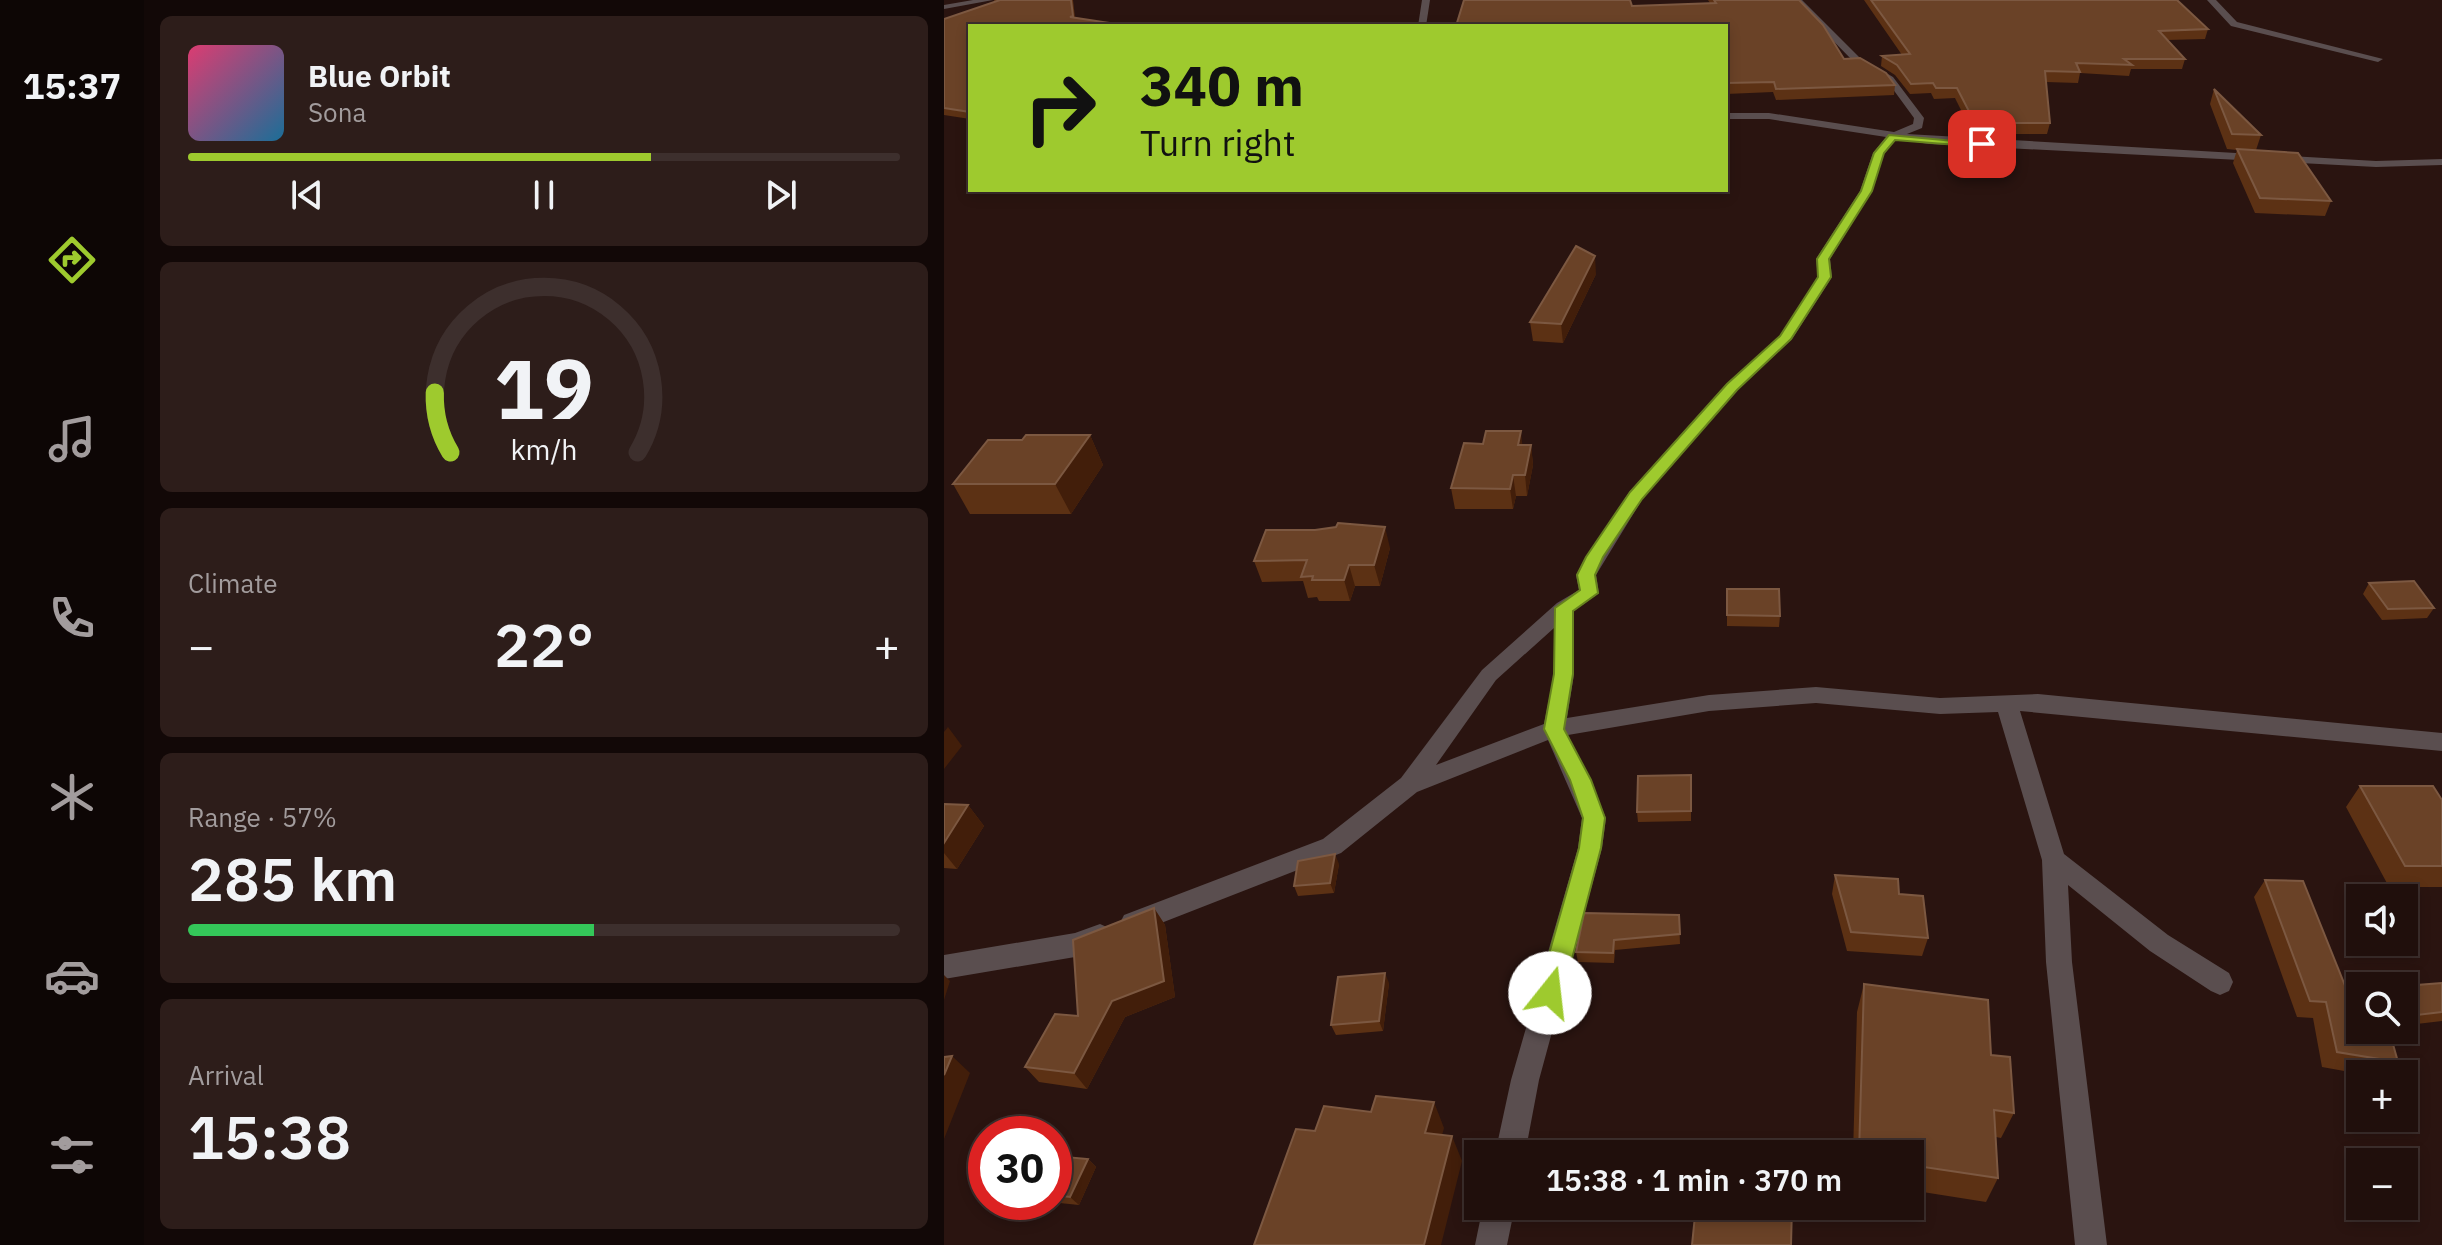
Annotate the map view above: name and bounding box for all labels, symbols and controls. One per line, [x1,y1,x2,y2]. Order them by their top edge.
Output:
text: 340 m [1140,49,1304,121]
text: Blue Orbit [308,56,451,95]
icon: right [1008,56,1112,160]
text: 15:37 [23,62,121,109]
text: Sona [308,95,366,129]
pin [1948,110,2016,178]
text: Turn right [1140,119,1296,166]
icon: arrive [1960,122,2004,166]
icon: previous [285,173,329,217]
icon: pause [522,173,566,217]
icon: next [759,173,803,217]
icon: directions [44,232,100,288]
text: 19 [494,333,594,441]
icon: music [44,411,100,467]
text: km/h [510,431,578,468]
text: Climate [188,566,278,600]
icon: phone [44,590,100,646]
text: 22° [494,605,594,684]
text: − [188,617,214,674]
text: + [874,617,900,674]
icon: climate [44,769,100,825]
text: Range · 57% [188,800,337,834]
text: 285 km [188,839,397,918]
map controls [2346,884,2418,1220]
button: sound [2346,884,2418,956]
icon: car [44,948,100,1004]
position arrow [1508,951,1592,1035]
button: search [2346,972,2418,1044]
text: Arrival [188,1058,264,1092]
button: + [2346,1060,2418,1132]
text: 15:38 [188,1097,351,1176]
speed limit sign: 30 [968,1116,1072,1220]
icon: filters [44,1127,100,1183]
button: − [2346,1148,2418,1220]
text: 15:38 · 1 min · 370 m [1546,1160,1842,1199]

